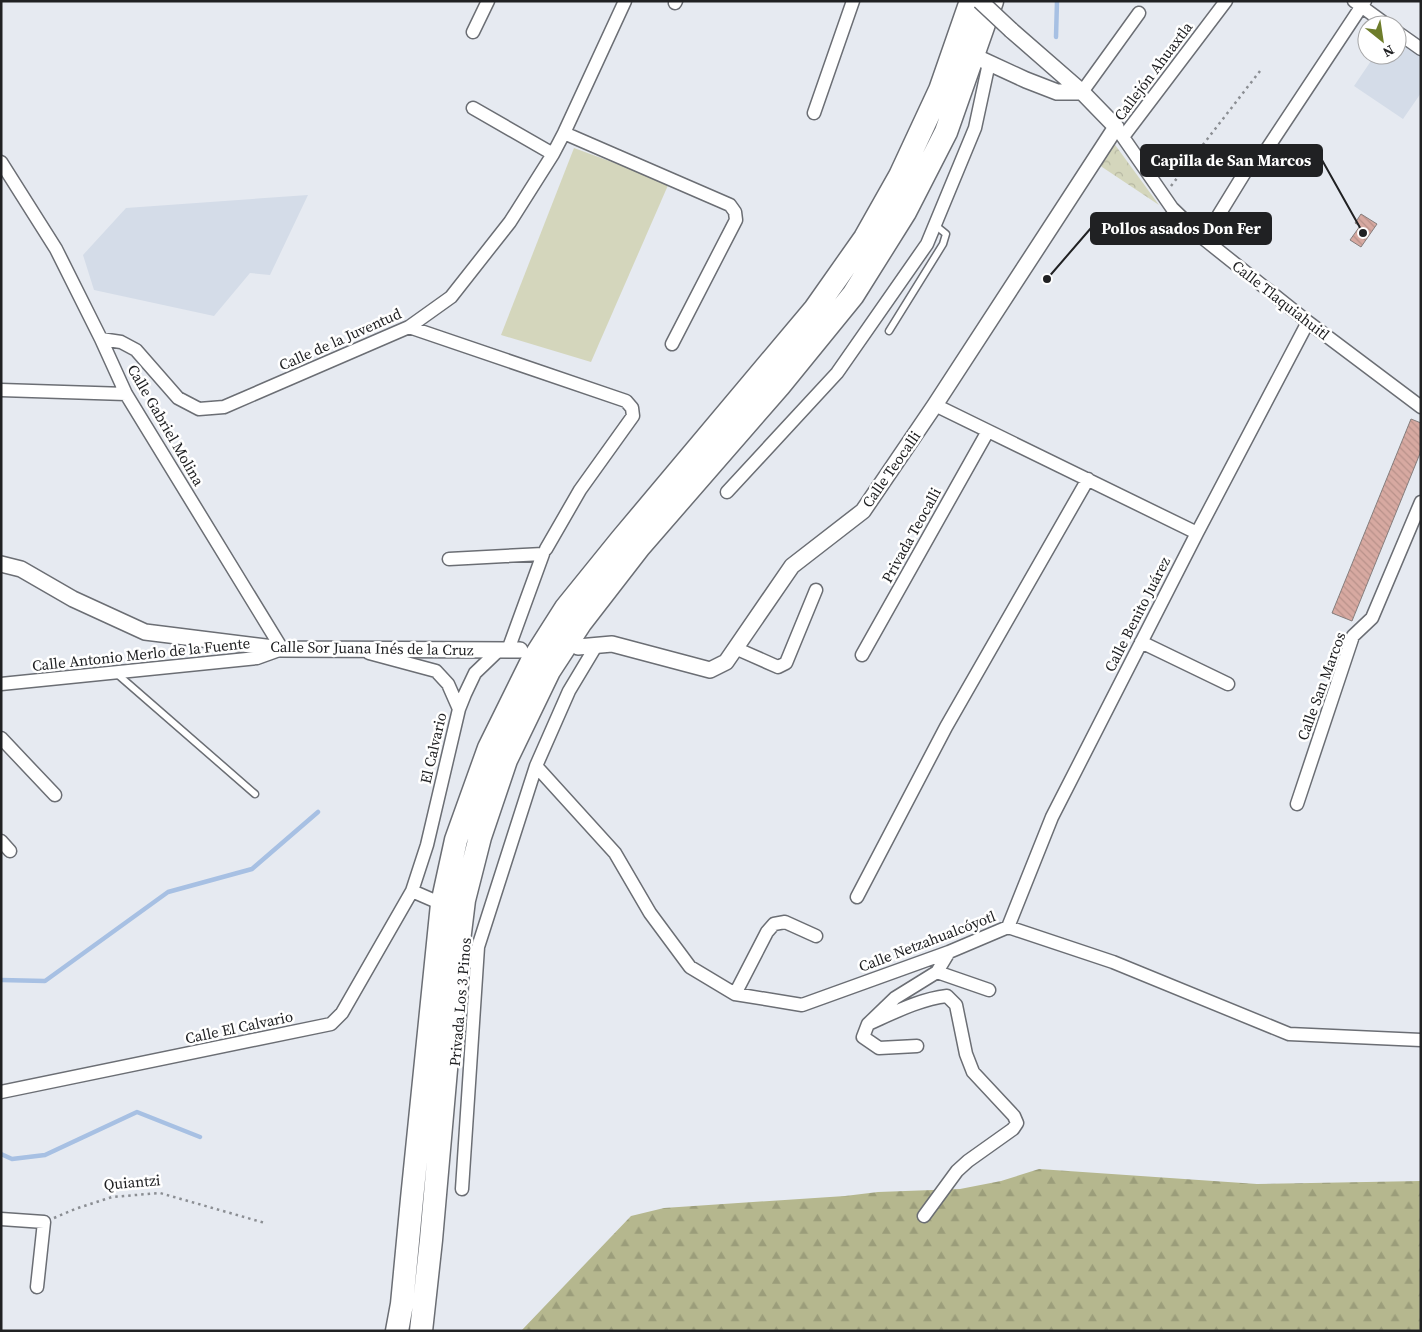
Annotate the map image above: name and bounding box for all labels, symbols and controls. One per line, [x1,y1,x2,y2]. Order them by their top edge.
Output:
north arrow [1357,15,1407,65]
street label: Callejón Ahuaxtla [1109,17,1197,125]
text: N [1379,40,1398,62]
callout: Capilla de San Marcos [1141,145,1322,176]
text: Capilla de San Marcos [1151,149,1311,171]
callout: Pollos asados Don Fer [1091,213,1271,244]
text: Pollos asados Don Fer [1101,217,1261,239]
street label: Calle Tlaquiahuitl [1228,255,1335,345]
street label: Calle de la Juventud [276,302,405,375]
street label: Calle Gabriel Molina [123,360,210,490]
street label: Calle Teocalli [857,426,925,512]
street label: Privada Teocalli [876,484,946,586]
street label: Calle Benito Juárez [1099,553,1175,675]
street label: Calle San Marcos [1292,629,1350,743]
street label: Calle Antonio Merlo de la Fuente [31,632,251,676]
street label: Calle Sor Juana Inés de la Cruz [270,636,474,660]
street label: El Calvario [415,710,451,786]
street label: Calle Netzahualcóyotl [856,905,999,977]
street label: Privada Los 3 Pinos [444,937,476,1067]
street label: Calle El Calvario [183,1005,295,1049]
street label: Quiantzi [103,1169,161,1195]

